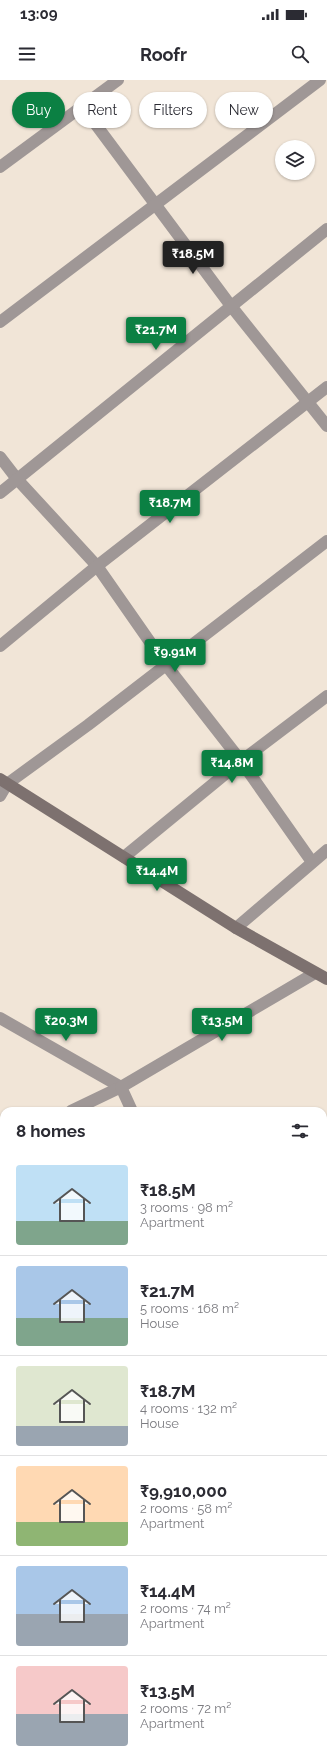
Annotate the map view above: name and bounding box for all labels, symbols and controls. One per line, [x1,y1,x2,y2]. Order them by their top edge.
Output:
text: 13:09 [20,5,58,23]
icon: menu [16,43,38,65]
icon: search [289,43,311,65]
text: Roofr [140,44,187,65]
chip: Buy [12,92,65,128]
chip: Rent [73,92,131,128]
chip: Filters [139,92,207,128]
chip: New [215,92,273,128]
map controls [275,140,315,180]
button: layers [275,140,315,180]
pin: ₹18.5M [160,241,226,275]
text: ₹18.5M [172,246,214,261]
pin: ₹21.7M [123,317,189,351]
text: ₹21.7M [135,322,177,337]
pin: ₹18.7M [137,490,203,524]
text: ₹18.7M [149,495,191,510]
pin: ₹9.91M [142,639,208,673]
text: ₹9.91M [154,644,196,659]
pin: ₹14.8M [199,750,265,784]
text: ₹14.8M [211,755,253,770]
pin: ₹14.4M [124,858,190,892]
text: ₹14.4M [136,863,178,878]
pin: ₹20.3M [33,1008,99,1042]
pin: ₹13.5M [189,1008,255,1042]
text: ₹20.3M [44,1013,88,1028]
text: ₹13.5M [201,1013,243,1028]
icon: filters [289,1120,311,1142]
text: 8 homes [16,1121,85,1141]
text: ₹18.5M [140,1180,196,1200]
icon: home [48,1181,96,1229]
text: 3 rooms · 98 m² [140,1200,233,1215]
text: Apartment [140,1215,204,1230]
text: ₹21.7M [140,1281,195,1301]
icon: home [48,1282,96,1330]
text: 5 rooms · 168 m² [140,1301,239,1316]
text: House [140,1316,179,1331]
text: ₹18.7M [140,1381,196,1401]
icon: home [48,1382,96,1430]
text: 4 rooms · 132 m² [140,1401,237,1416]
text: House [140,1416,179,1431]
text: ₹9,910,000 [140,1481,227,1501]
icon: home [48,1482,96,1530]
text: 2 rooms · 58 m² [140,1501,232,1516]
text: Apartment [140,1516,204,1531]
text: ₹14.4M [140,1581,195,1601]
icon: home [48,1582,96,1630]
text: 2 rooms · 74 m² [140,1601,231,1616]
text: Apartment [140,1616,204,1631]
text: ₹13.5M [140,1681,195,1701]
icon: home [48,1682,96,1730]
text: 2 rooms · 72 m² [140,1701,231,1716]
text: Apartment [140,1716,204,1731]

